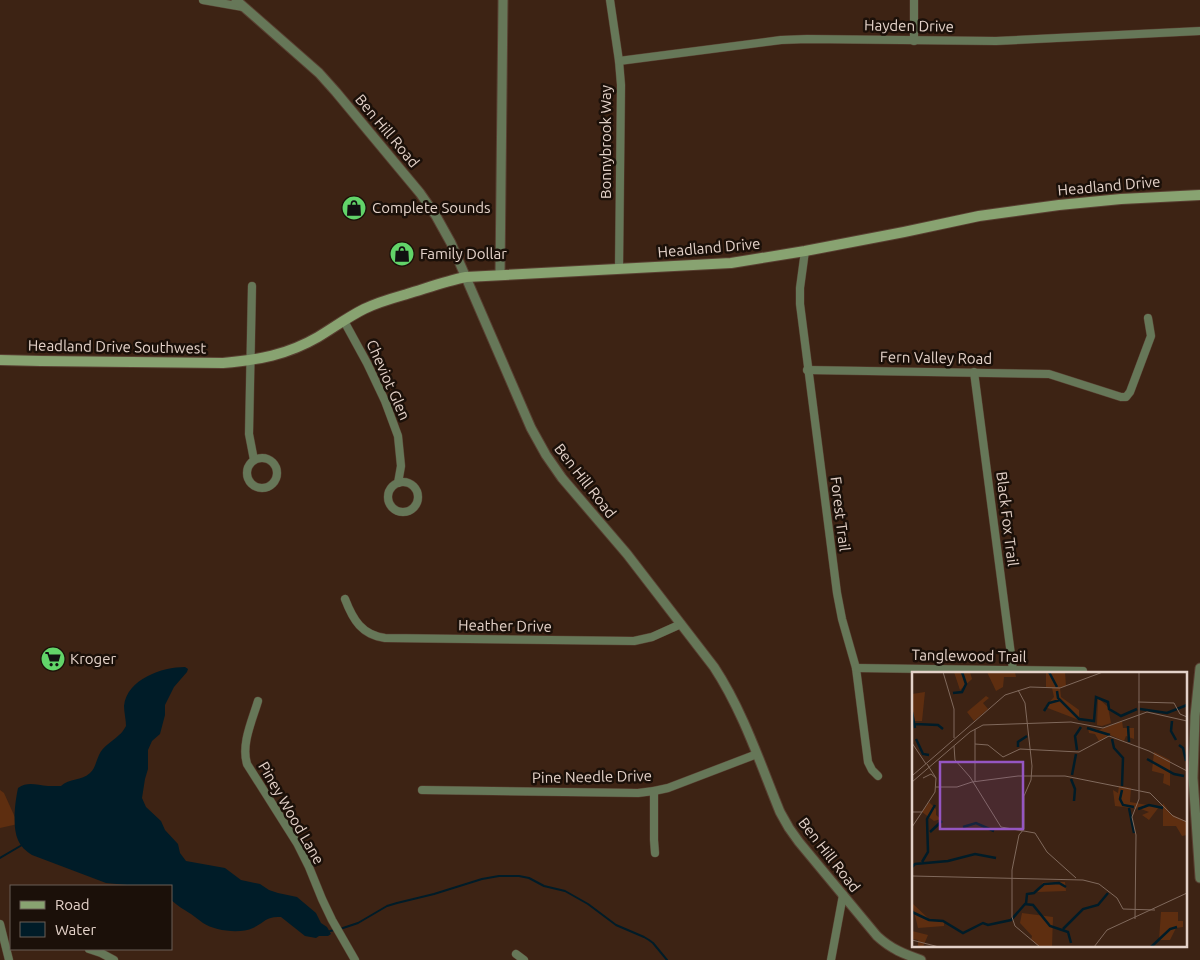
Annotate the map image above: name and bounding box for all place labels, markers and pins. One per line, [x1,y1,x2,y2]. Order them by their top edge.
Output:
shop icon: Complete Sounds [341,195,367,221]
place label: Complete Sounds [372,199,491,216]
shop icon: Family Dollar [389,241,415,267]
place label: Family Dollar [420,245,507,262]
supermarket icon: Kroger [40,646,66,672]
place label: Kroger [70,650,116,667]

